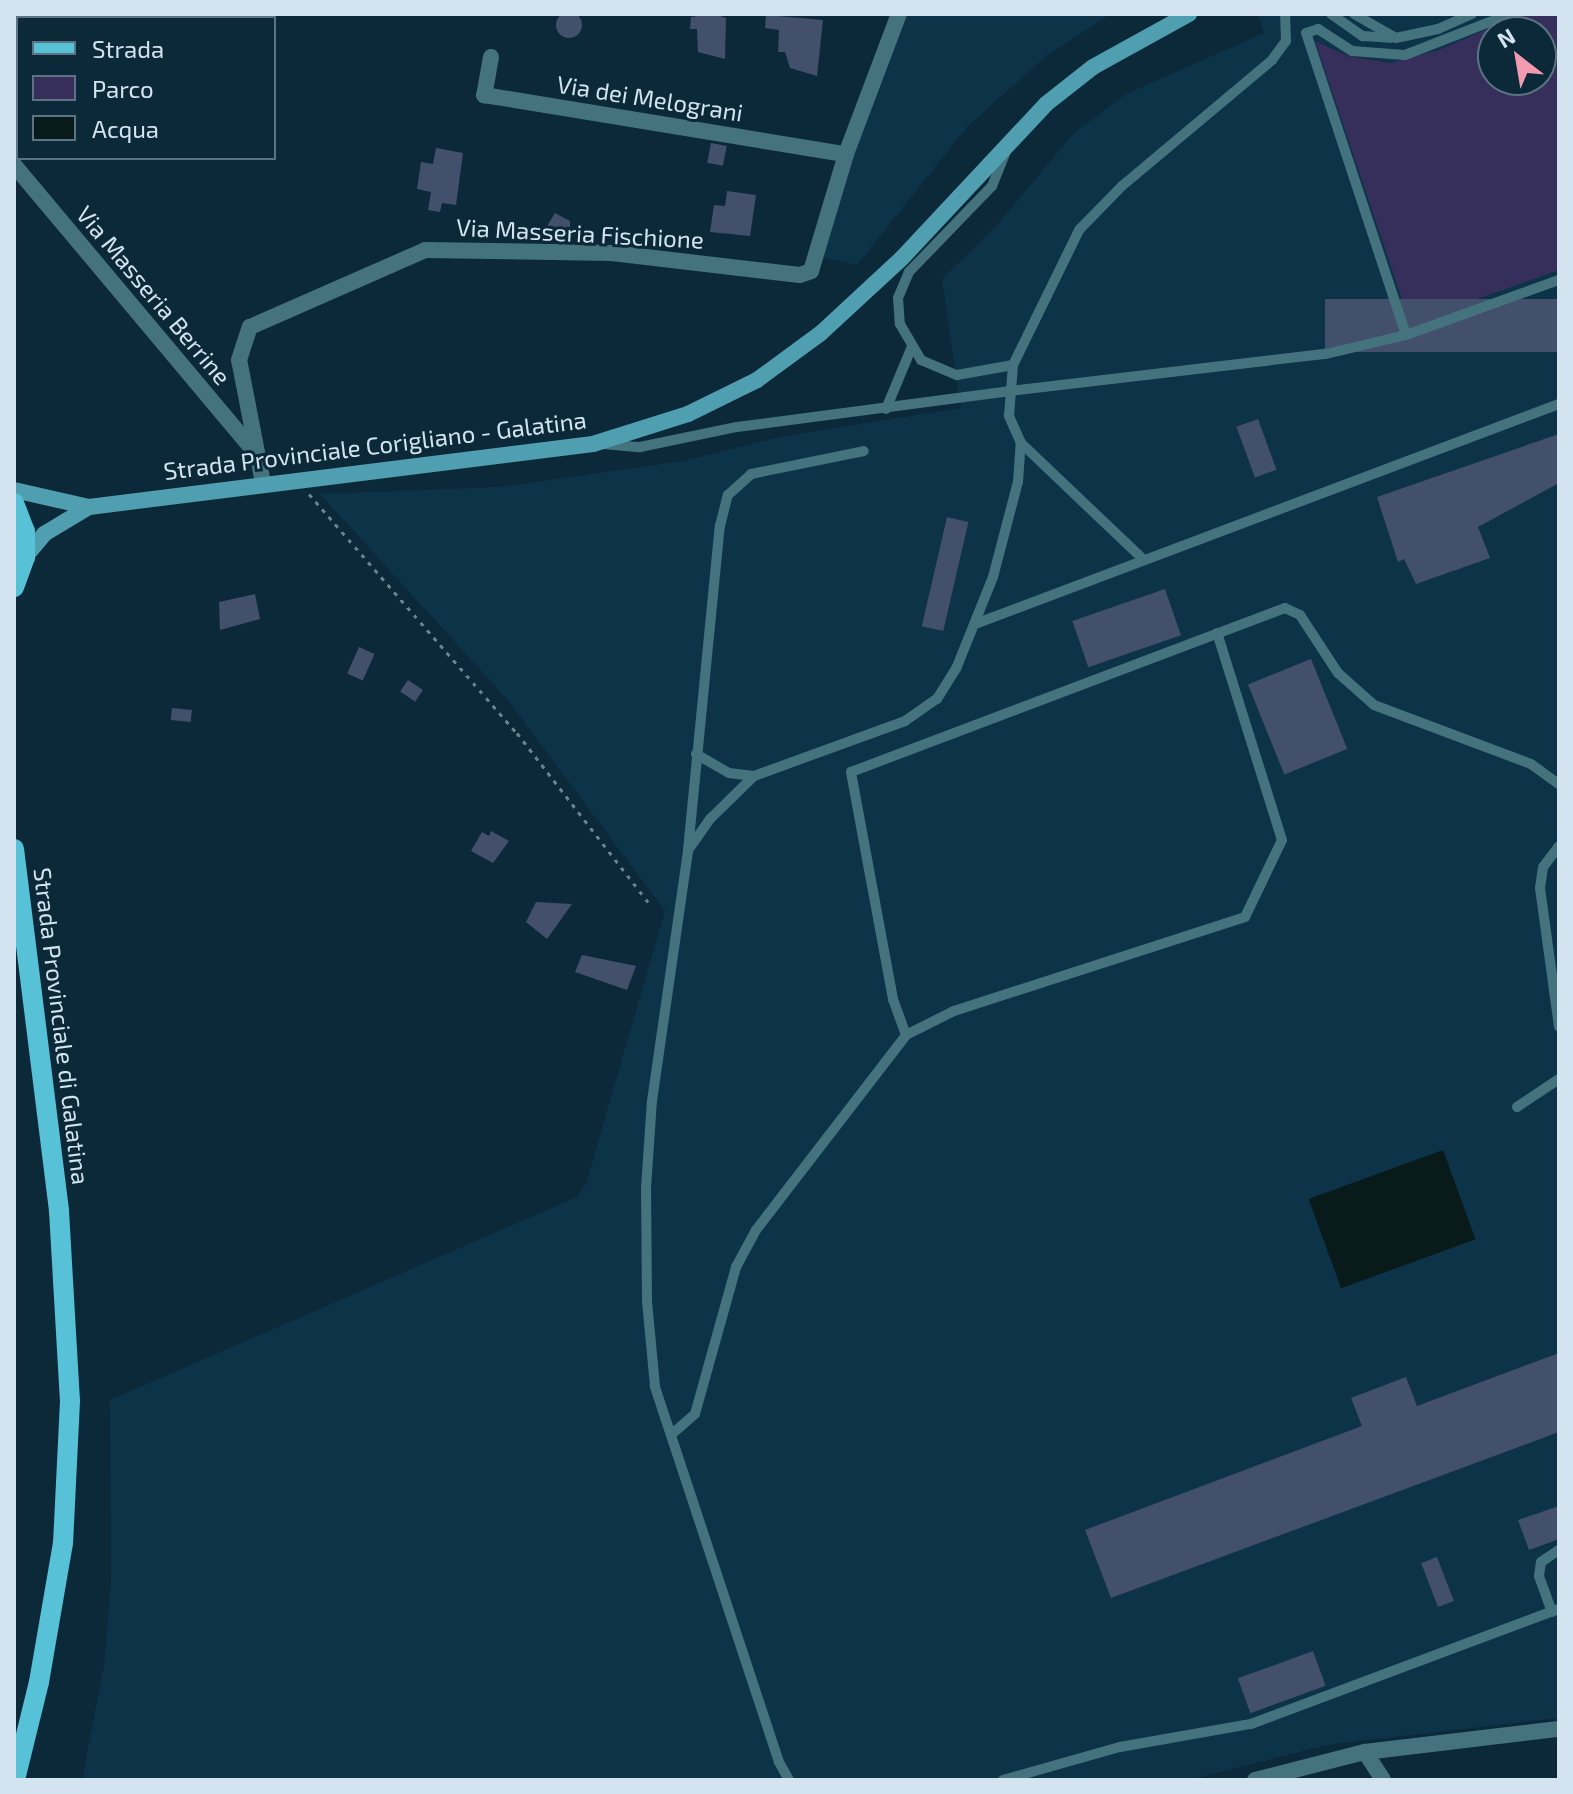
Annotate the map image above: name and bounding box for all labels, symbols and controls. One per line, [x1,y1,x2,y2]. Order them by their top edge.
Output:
legend [16,16,276,160]
north arrow [1477,16,1557,96]
text: N [1492,22,1519,52]
text: Strada [92,34,164,63]
street label: Via dei Melograni [555,69,745,127]
text: Parco [92,74,154,103]
text: Acqua [92,114,159,143]
street label: Via Masseria Berrine [71,200,237,390]
street label: Via Masseria Fischione [455,212,705,254]
street label: Strada Provinciale Corigliano - Galatina [162,405,588,485]
street label: Strada Provinciale di Galatina [28,866,96,1186]

